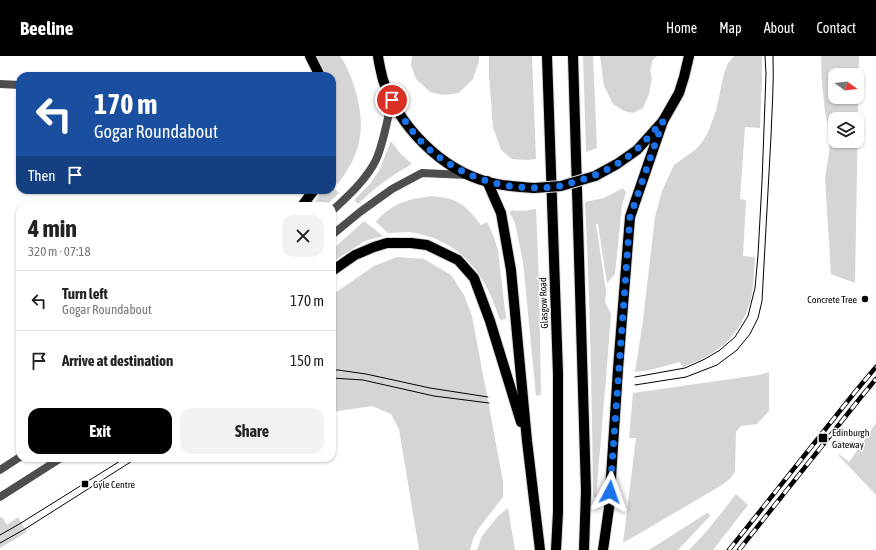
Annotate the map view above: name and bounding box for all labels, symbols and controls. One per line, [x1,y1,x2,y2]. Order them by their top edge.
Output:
text: Beeline [20,17,73,39]
text: Home [666,20,697,36]
text: Map [719,20,742,36]
text: About [764,20,795,36]
text: Contact [817,20,856,36]
north arrow [828,68,864,104]
map controls [828,68,864,148]
pin [375,83,409,117]
icon: left [28,88,80,140]
text: 170 m [94,88,157,120]
icon: arrive [381,89,403,111]
button: layers [828,112,864,148]
text: Gogar Roundabout [94,121,218,142]
icon: arrive [64,164,86,186]
text: Then [28,167,56,184]
text: 4 min [28,215,77,242]
button: close [282,215,324,257]
text: 320 m · 07:18 [28,244,91,259]
street label: Glasgow Road [537,277,550,329]
text: Turn left [62,285,108,302]
icon: left [28,290,50,312]
text: 170 m [290,292,324,309]
place label: Concrete Tree [807,294,857,305]
marker: Concrete Tree [860,294,870,304]
text: Gogar Roundabout [62,302,152,317]
icon: arrive [28,350,50,372]
text: Arrive at destination [62,352,173,369]
text: 150 m [290,352,324,369]
button: Exit [28,408,172,454]
button: Share [180,408,324,454]
place label: Edinburgh Gateway [832,427,870,450]
marker: Edinburgh Gateway [817,432,829,444]
position arrow [589,471,631,513]
marker: Gyle Centre [80,479,90,489]
place label: Gyle Centre [93,479,136,490]

